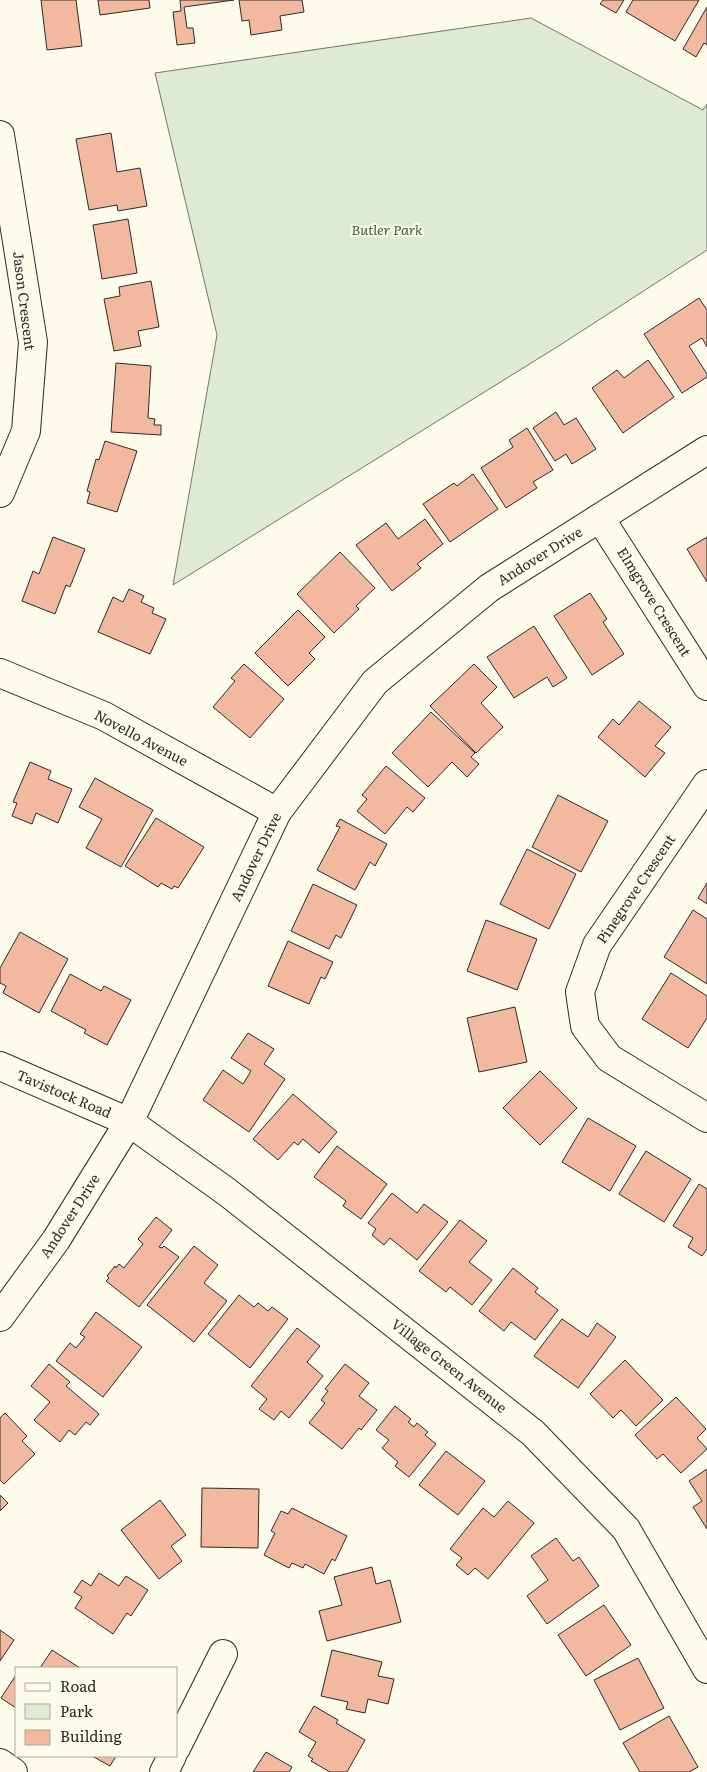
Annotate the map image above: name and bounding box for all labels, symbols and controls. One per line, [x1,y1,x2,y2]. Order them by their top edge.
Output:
park label: Butler Park [351,219,423,239]
street label: Jason Crescent [9,250,41,352]
street label: Andover Drive [493,521,586,589]
street label: Elmgrove Crescent [613,543,697,660]
street label: Novello Avenue [91,704,192,770]
street label: Andover Drive [225,809,285,904]
street label: Pinegrove Crescent [591,829,679,947]
street label: Tavistock Road [14,1064,115,1122]
street label: Andover Drive [34,1169,104,1262]
street label: Village Green Avenue [388,1314,512,1417]
legend [15,1667,178,1757]
text: Road [60,1674,96,1697]
text: Park [60,1699,94,1722]
text: Building [60,1724,122,1747]

